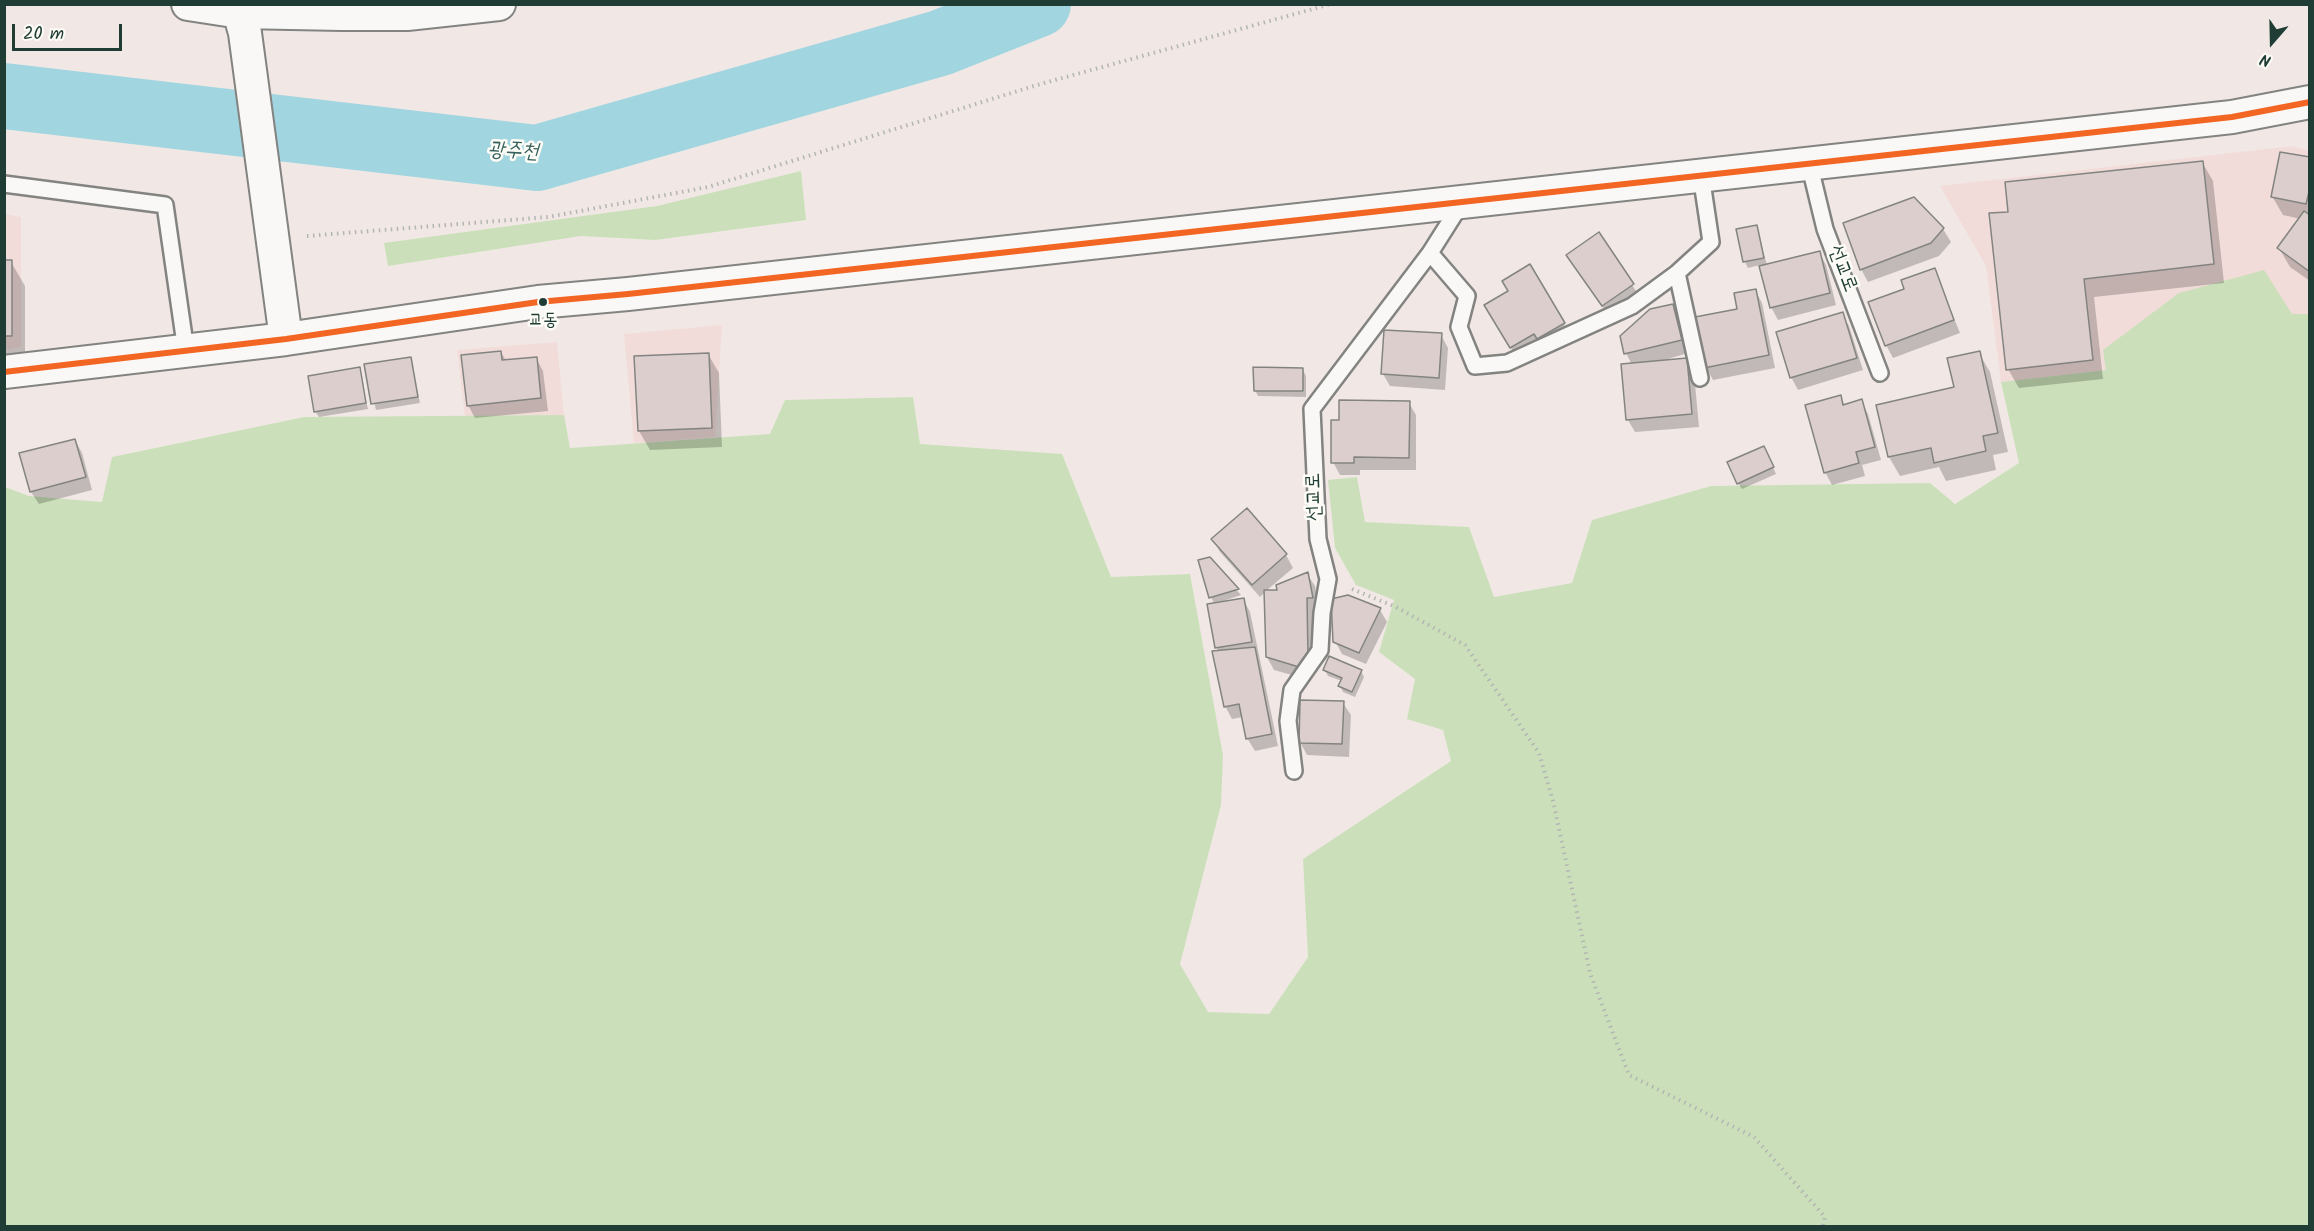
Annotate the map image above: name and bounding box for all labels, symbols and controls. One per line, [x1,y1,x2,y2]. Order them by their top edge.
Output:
scale bar [15,12,124,50]
north arrow [2242,12,2302,72]
text: 20 m [23,20,64,49]
text: N [2257,46,2275,73]
water label: 광주천 [487,139,539,167]
street label: 선교로 [1821,242,1861,296]
marker: 교동 [537,296,549,308]
place label: 교동 [529,311,557,333]
street label: 선교로 [1303,472,1329,522]

